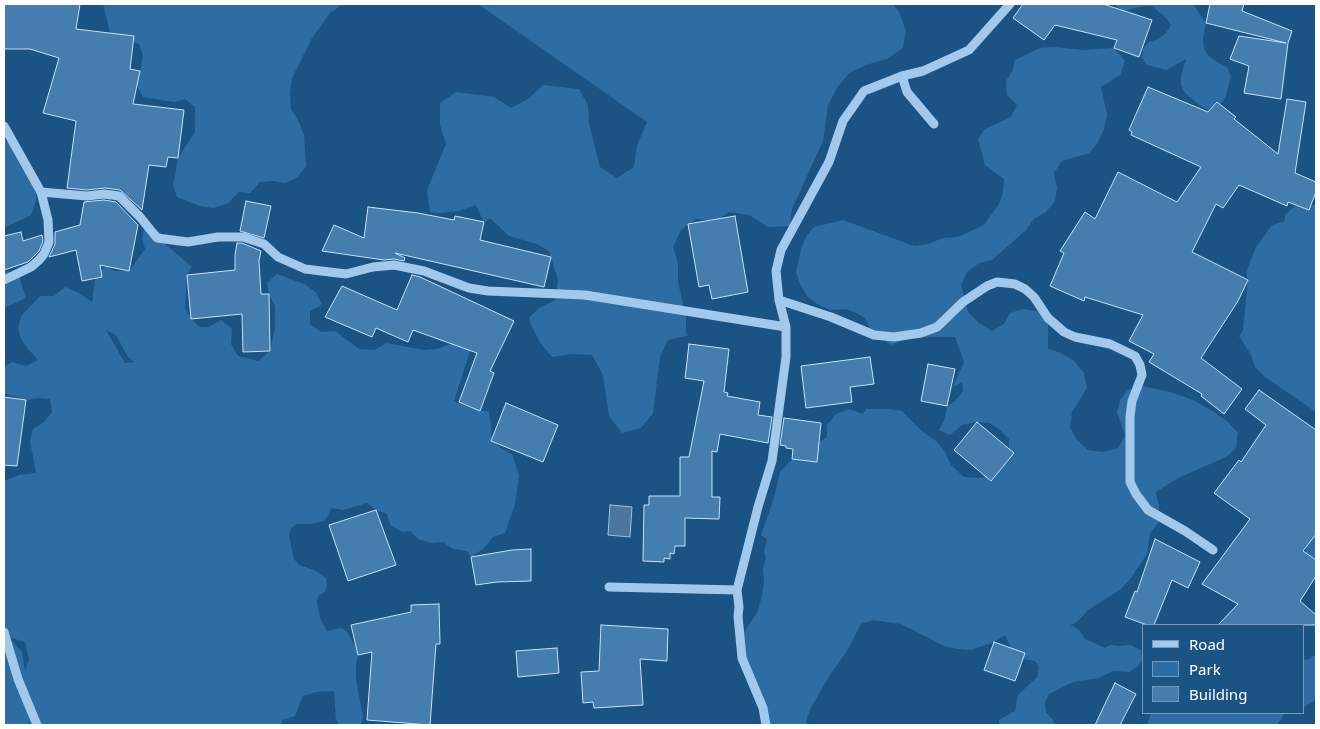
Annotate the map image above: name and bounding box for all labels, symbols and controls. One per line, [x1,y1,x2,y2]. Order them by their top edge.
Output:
legend [1142,624,1305,714]
text: Road [1189,634,1225,654]
text: Park [1189,659,1221,679]
text: Building [1189,684,1247,704]

